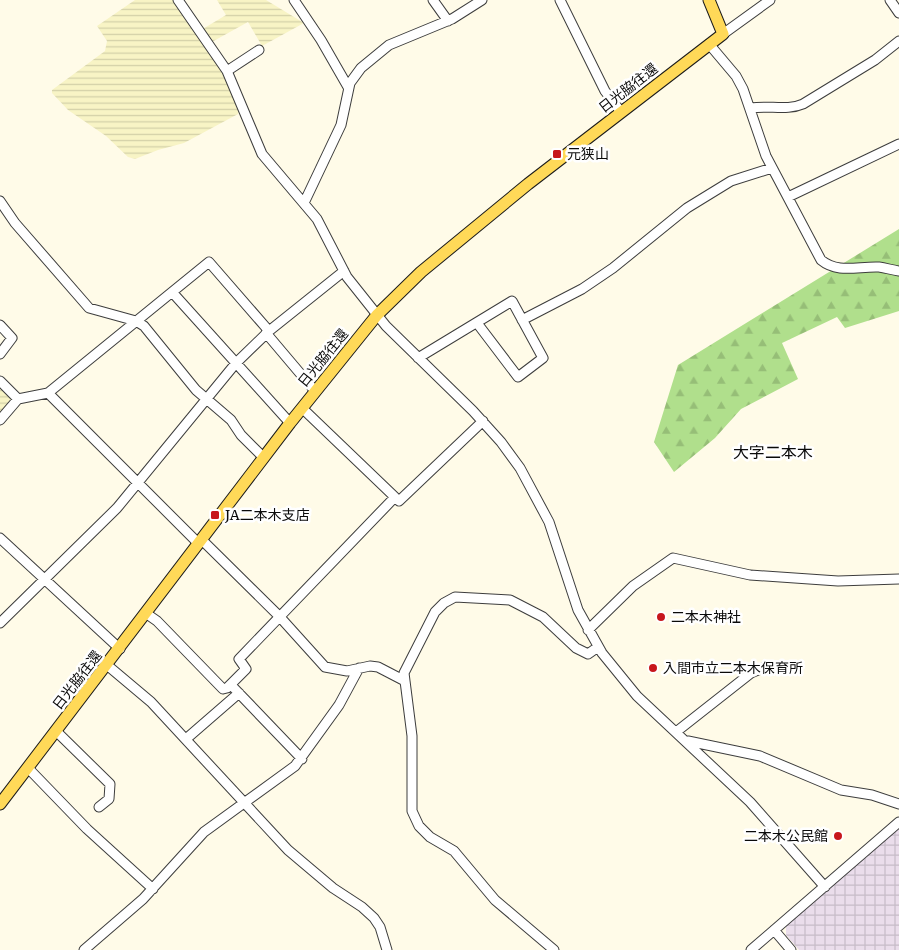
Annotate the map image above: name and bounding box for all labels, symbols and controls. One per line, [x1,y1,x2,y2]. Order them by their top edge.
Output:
street label: 日光脇往還 [595,59,661,117]
place label: 元狭山 [567,145,609,163]
marker: 元狭山 [551,148,563,160]
street label: 日光脇往還 [294,325,352,391]
district label: 大字二本木 [733,442,813,462]
place label: JA二本木支店 [224,506,310,524]
marker: JA二本木支店 [209,509,221,521]
place label: 二本木神社 [671,608,741,626]
marker: 二本木神社 [655,611,667,623]
street label: 日光脇往還 [48,647,106,713]
place label: 入間市立二本木保育所 [663,659,803,677]
marker: 入間市立二本木保育所 [647,662,659,674]
place label: 二本木公民館 [744,827,828,845]
marker: 二本木公民館 [832,830,844,842]

